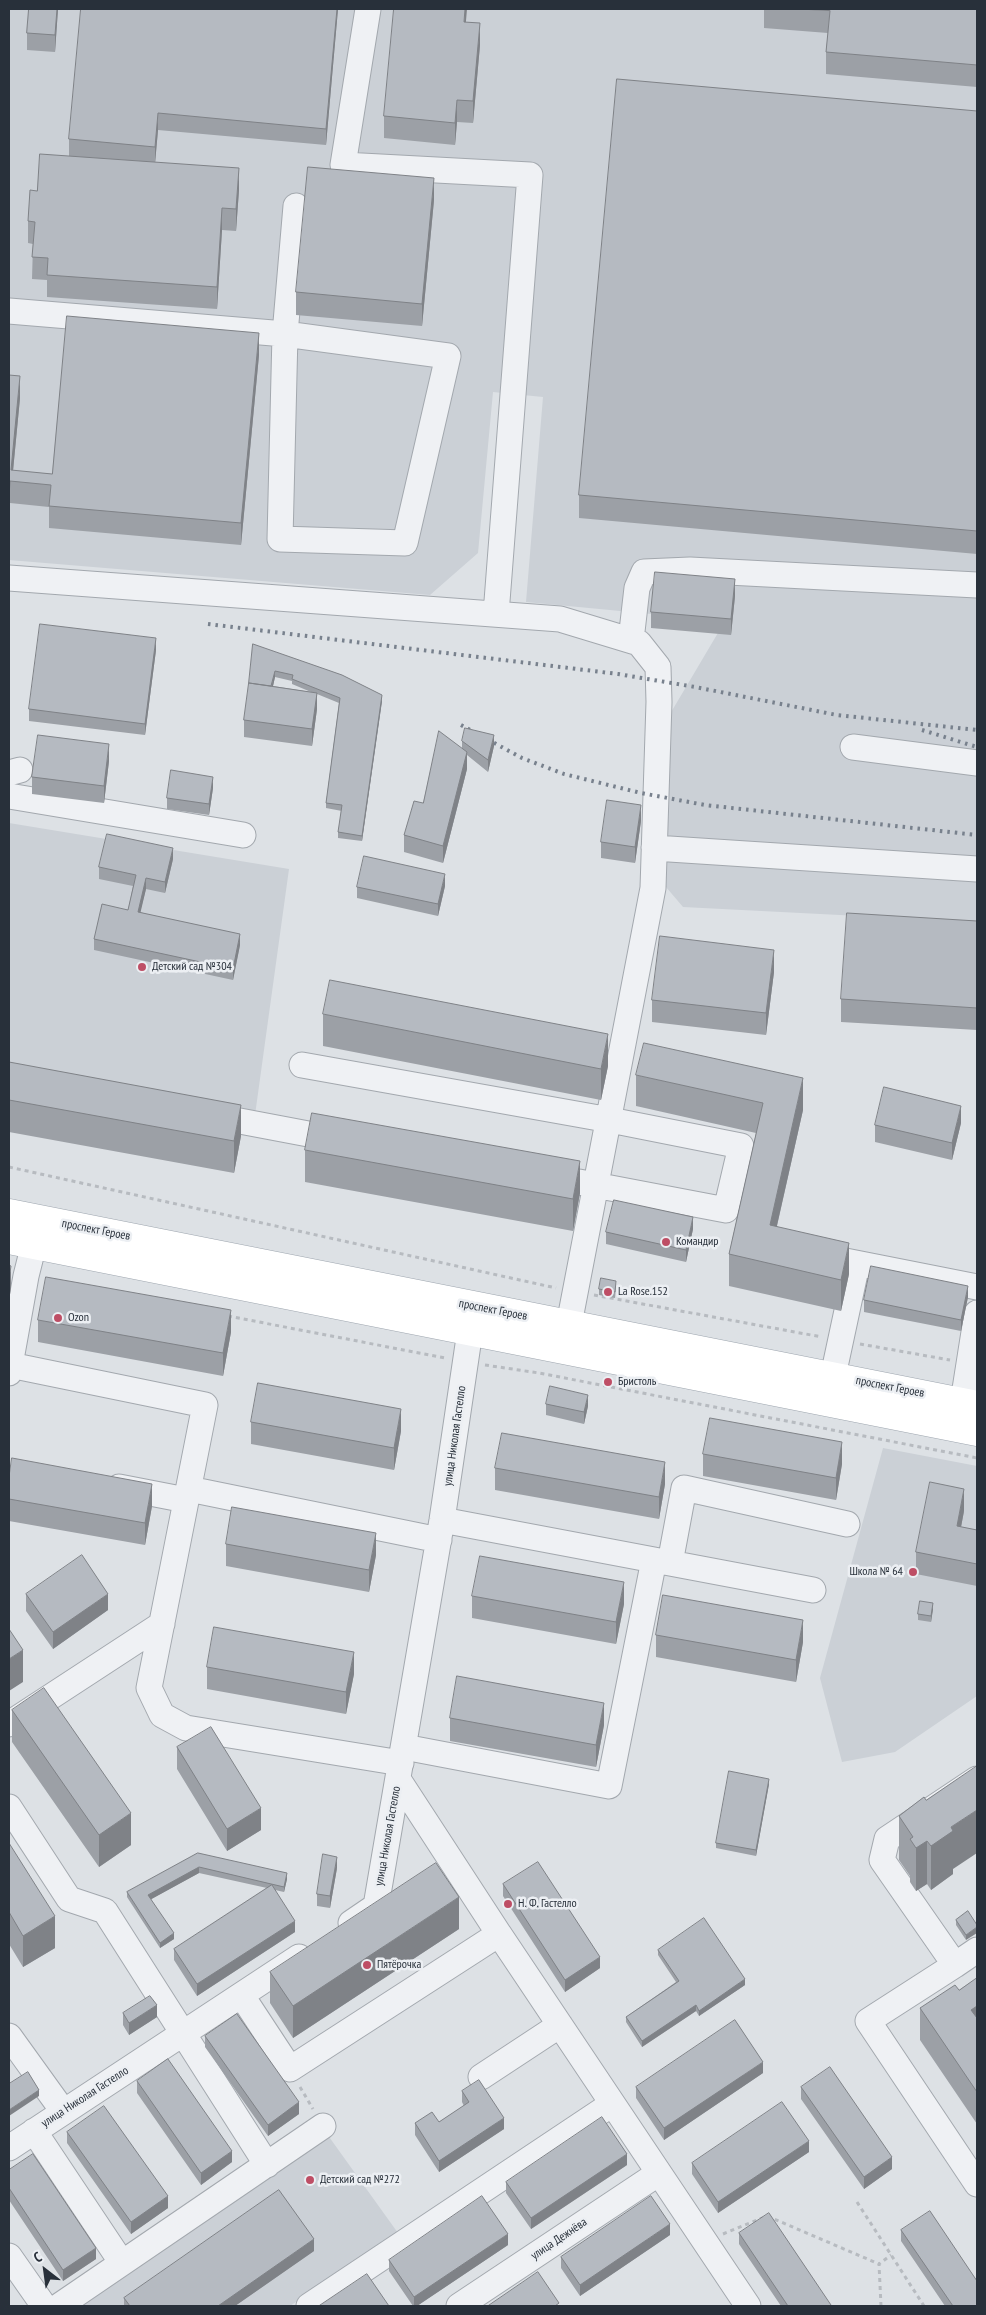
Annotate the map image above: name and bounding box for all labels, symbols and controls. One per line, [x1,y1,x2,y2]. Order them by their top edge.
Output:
place label: Детский сад №304 [152,960,232,974]
marker: Детский сад №304 [136,961,148,973]
street label: проспект Героев [61,1216,131,1244]
place label: Командир [676,1235,719,1249]
marker: Командир [660,1236,672,1248]
place label: La Rose.152 [618,1285,668,1299]
marker: La Rose.152 [602,1286,614,1298]
street label: проспект Героев [458,1296,528,1324]
place label: Ozon [68,1311,89,1325]
marker: Ozon [52,1312,64,1324]
street label: проспект Героев [855,1373,925,1401]
place label: Бристоль [618,1375,656,1389]
marker: Бристоль [602,1376,614,1388]
street label: улица Николая Гастелло [441,1385,469,1487]
place label: Школа № 64 [849,1565,903,1579]
marker: Школа № 64 [907,1566,919,1578]
street label: улица Николая Гастелло [372,1785,404,1887]
place label: Н. Ф. Гастелло [518,1897,577,1911]
marker: Н. Ф. Гастелло [502,1898,514,1910]
place label: Пятёрочка [377,1958,421,1972]
marker: Пятёрочка [361,1959,373,1971]
street label: улица Николая Гастелло [39,2063,131,2131]
place label: Детский сад №272 [320,2173,400,2187]
marker: Детский сад №272 [304,2174,316,2186]
street label: улица Дежнёва [528,2215,590,2263]
north arrow [20,2245,70,2295]
text: С [30,2248,45,2266]

